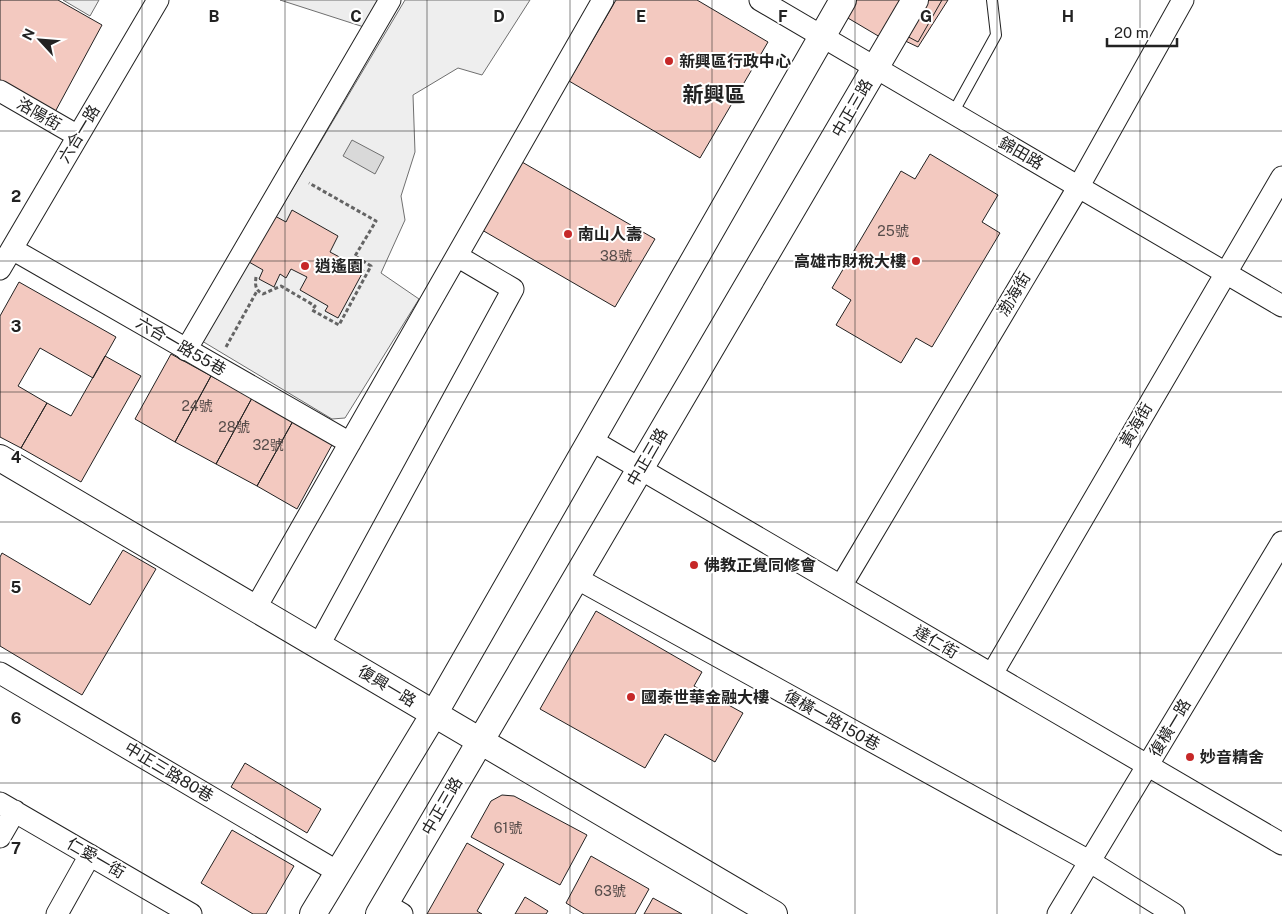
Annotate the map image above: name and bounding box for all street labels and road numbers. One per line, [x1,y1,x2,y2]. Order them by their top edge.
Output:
street label: 中正三路 [828,76,876,140]
street label: 洛陽街 [13,94,65,134]
street label: 六合一路 [54,102,104,166]
street label: 錦田路 [995,133,1047,173]
street label: 渤海街 [993,269,1035,319]
street label: 六合一路55巷 [133,313,229,379]
street label: 黃海街 [1116,399,1156,451]
street label: 中正三路 [623,425,671,489]
street label: 達仁街 [910,622,962,662]
street label: 復興一路 [355,661,419,711]
street label: 復橫一路150巷 [781,686,883,754]
street label: 復橫一路 [1145,696,1195,760]
street label: 中正三路80巷 [121,738,217,806]
street label: 中正三路 [418,774,466,838]
street label: 仁愛一街 [64,834,128,882]

